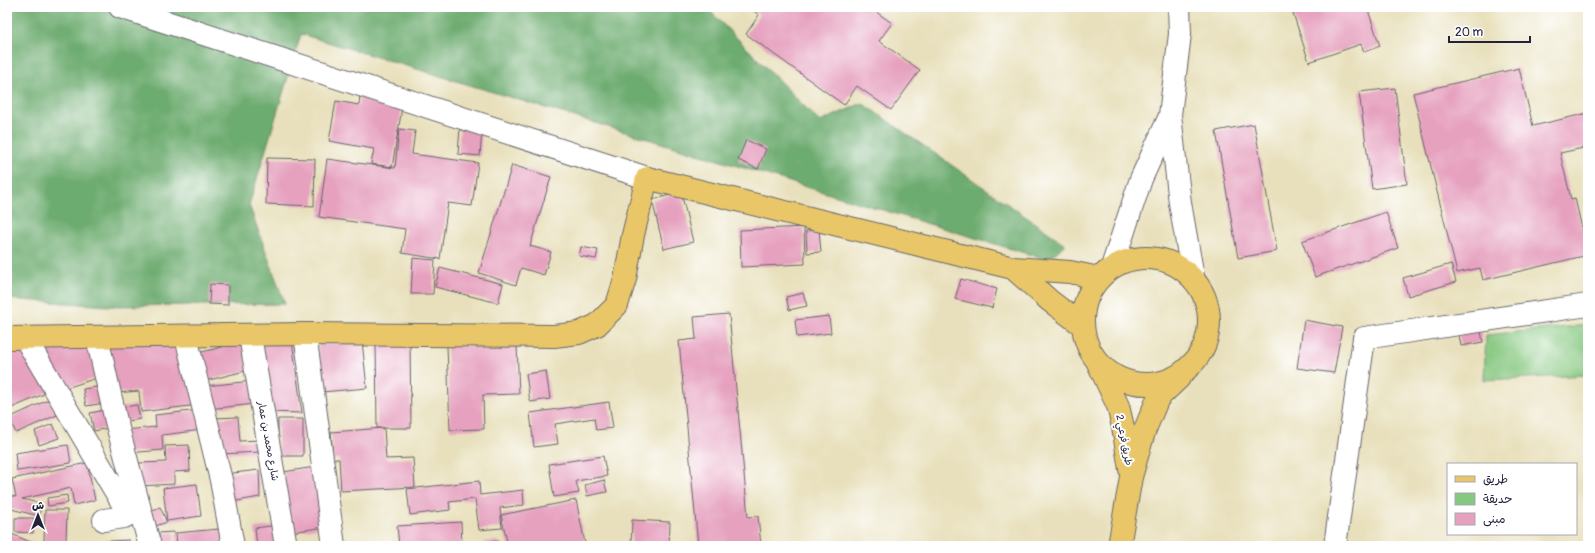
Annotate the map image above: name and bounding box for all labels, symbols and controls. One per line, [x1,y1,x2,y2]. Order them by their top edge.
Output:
scale bar [1449,18,1530,44]
text: 20 m [1455,25,1484,40]
street label: شارع محمد بن عمار [254,399,281,482]
street label: طريق فرعي 2 [1110,414,1135,467]
legend [1447,463,1577,535]
text: طريق [1483,472,1508,487]
text: حديقة [1483,492,1512,507]
north arrow [18,495,58,535]
text: ش [32,499,44,512]
text: مبنى [1483,512,1506,527]

